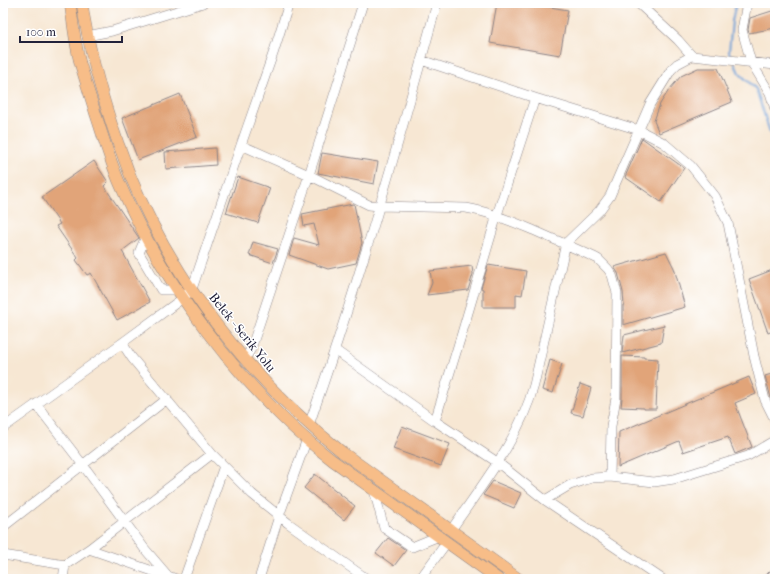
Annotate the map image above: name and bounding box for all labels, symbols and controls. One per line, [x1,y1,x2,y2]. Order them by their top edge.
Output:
scale bar [20,18,122,44]
text: 100 m [26,25,56,39]
street label: Belek - Serik Yolu [206,290,279,375]

